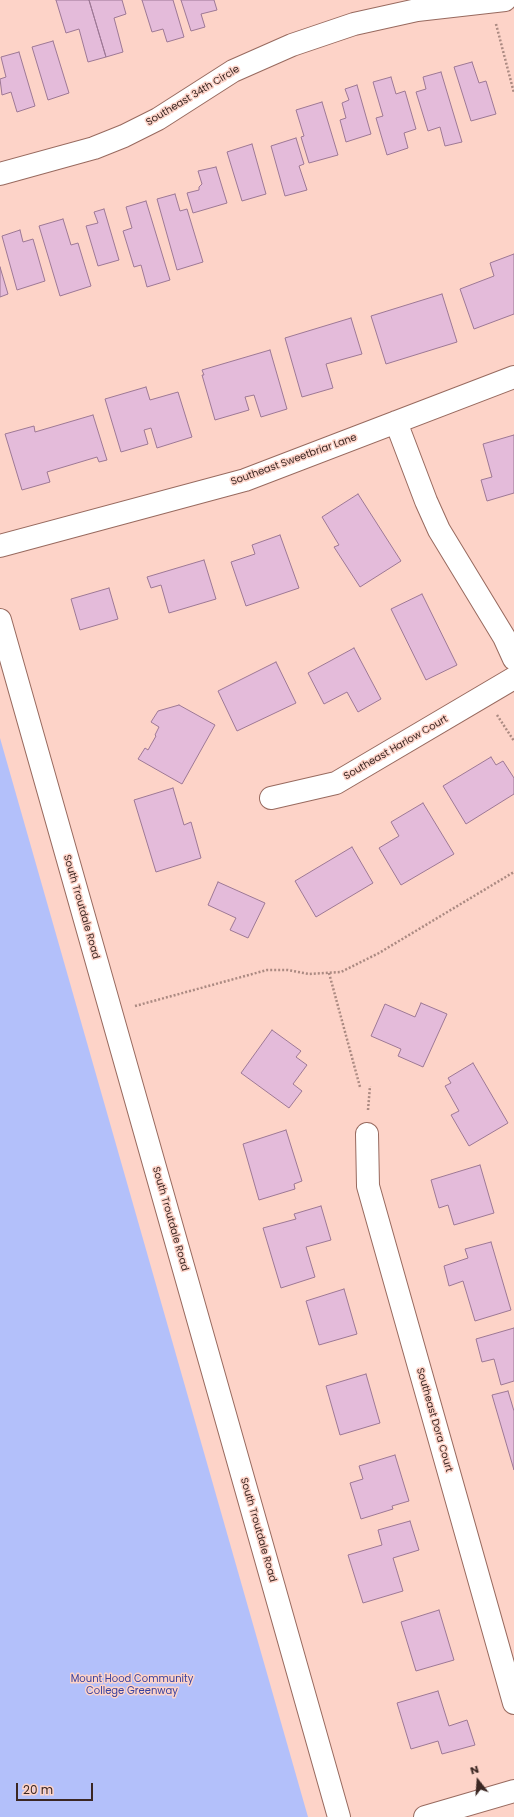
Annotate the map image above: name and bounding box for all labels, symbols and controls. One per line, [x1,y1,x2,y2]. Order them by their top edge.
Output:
street label: Southeast 34th Circle [144,63,242,129]
street label: Southeast Sweetbriar Lane [229,432,359,488]
street label: Southeast Harlow Court [342,713,450,783]
street label: South Troutdale Road [60,854,102,960]
street label: South Troutdale Road [149,1166,191,1272]
street label: Southeast Dora Court [413,1367,455,1473]
street label: South Troutdale Road [237,1477,279,1583]
park label: Mount Hood Community College Greenway [71,1673,193,1696]
north arrow [458,1761,498,1801]
text: N [468,1761,481,1778]
scale bar [18,1775,95,1801]
text: 20 m [23,1781,53,1798]

